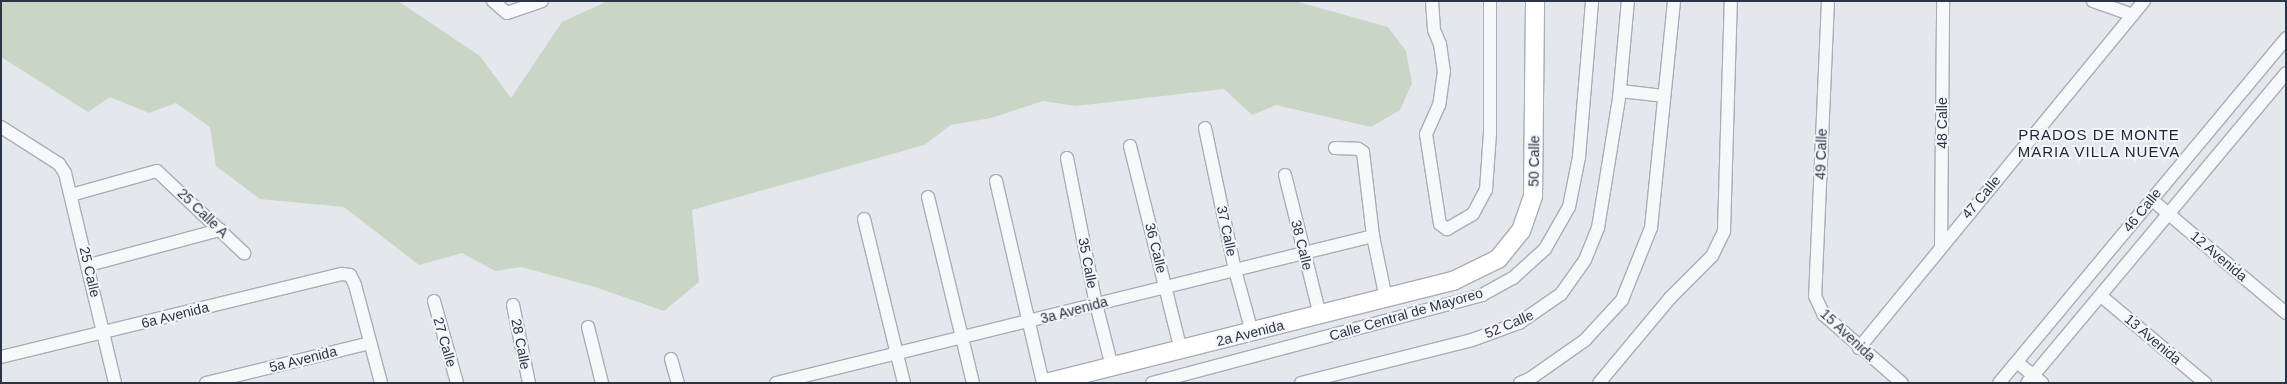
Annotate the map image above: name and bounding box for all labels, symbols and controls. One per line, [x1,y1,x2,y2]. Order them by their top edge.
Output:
street label: 48 Calle [1934,97,1950,149]
district label: PRADOS DE MONTE MARIA VILLA NUEVA [2015,125,2183,160]
street label: 49 Calle [1812,128,1830,180]
street label: 50 Calle [1525,135,1543,187]
street label: 47 Calle [1958,172,2004,222]
street label: 25 Calle A [174,185,232,241]
street label: 46 Calle [2119,185,2165,235]
street label: 37 Calle [1213,204,1241,258]
street label: 38 Calle [1288,218,1316,272]
street label: 36 Calle [1142,221,1170,275]
street label: 12 Avenida [2187,227,2251,285]
street label: 35 Calle [1075,236,1101,290]
street label: 25 Calle [76,245,104,299]
street label: Calle Central de Mayoreo [1327,284,1485,344]
street label: 3a Avenida [1038,293,1110,327]
street label: 6a Avenida [139,298,211,332]
street label: 15 Avenida [1817,305,1879,365]
street label: 52 Calle [1482,306,1536,342]
street label: 13 Avenida [2121,310,2185,368]
street label: 27 Calle [430,315,460,369]
street label: 2a Avenida [1214,316,1286,350]
street label: 28 Calle [508,317,534,371]
street label: 5a Avenida [267,342,339,376]

